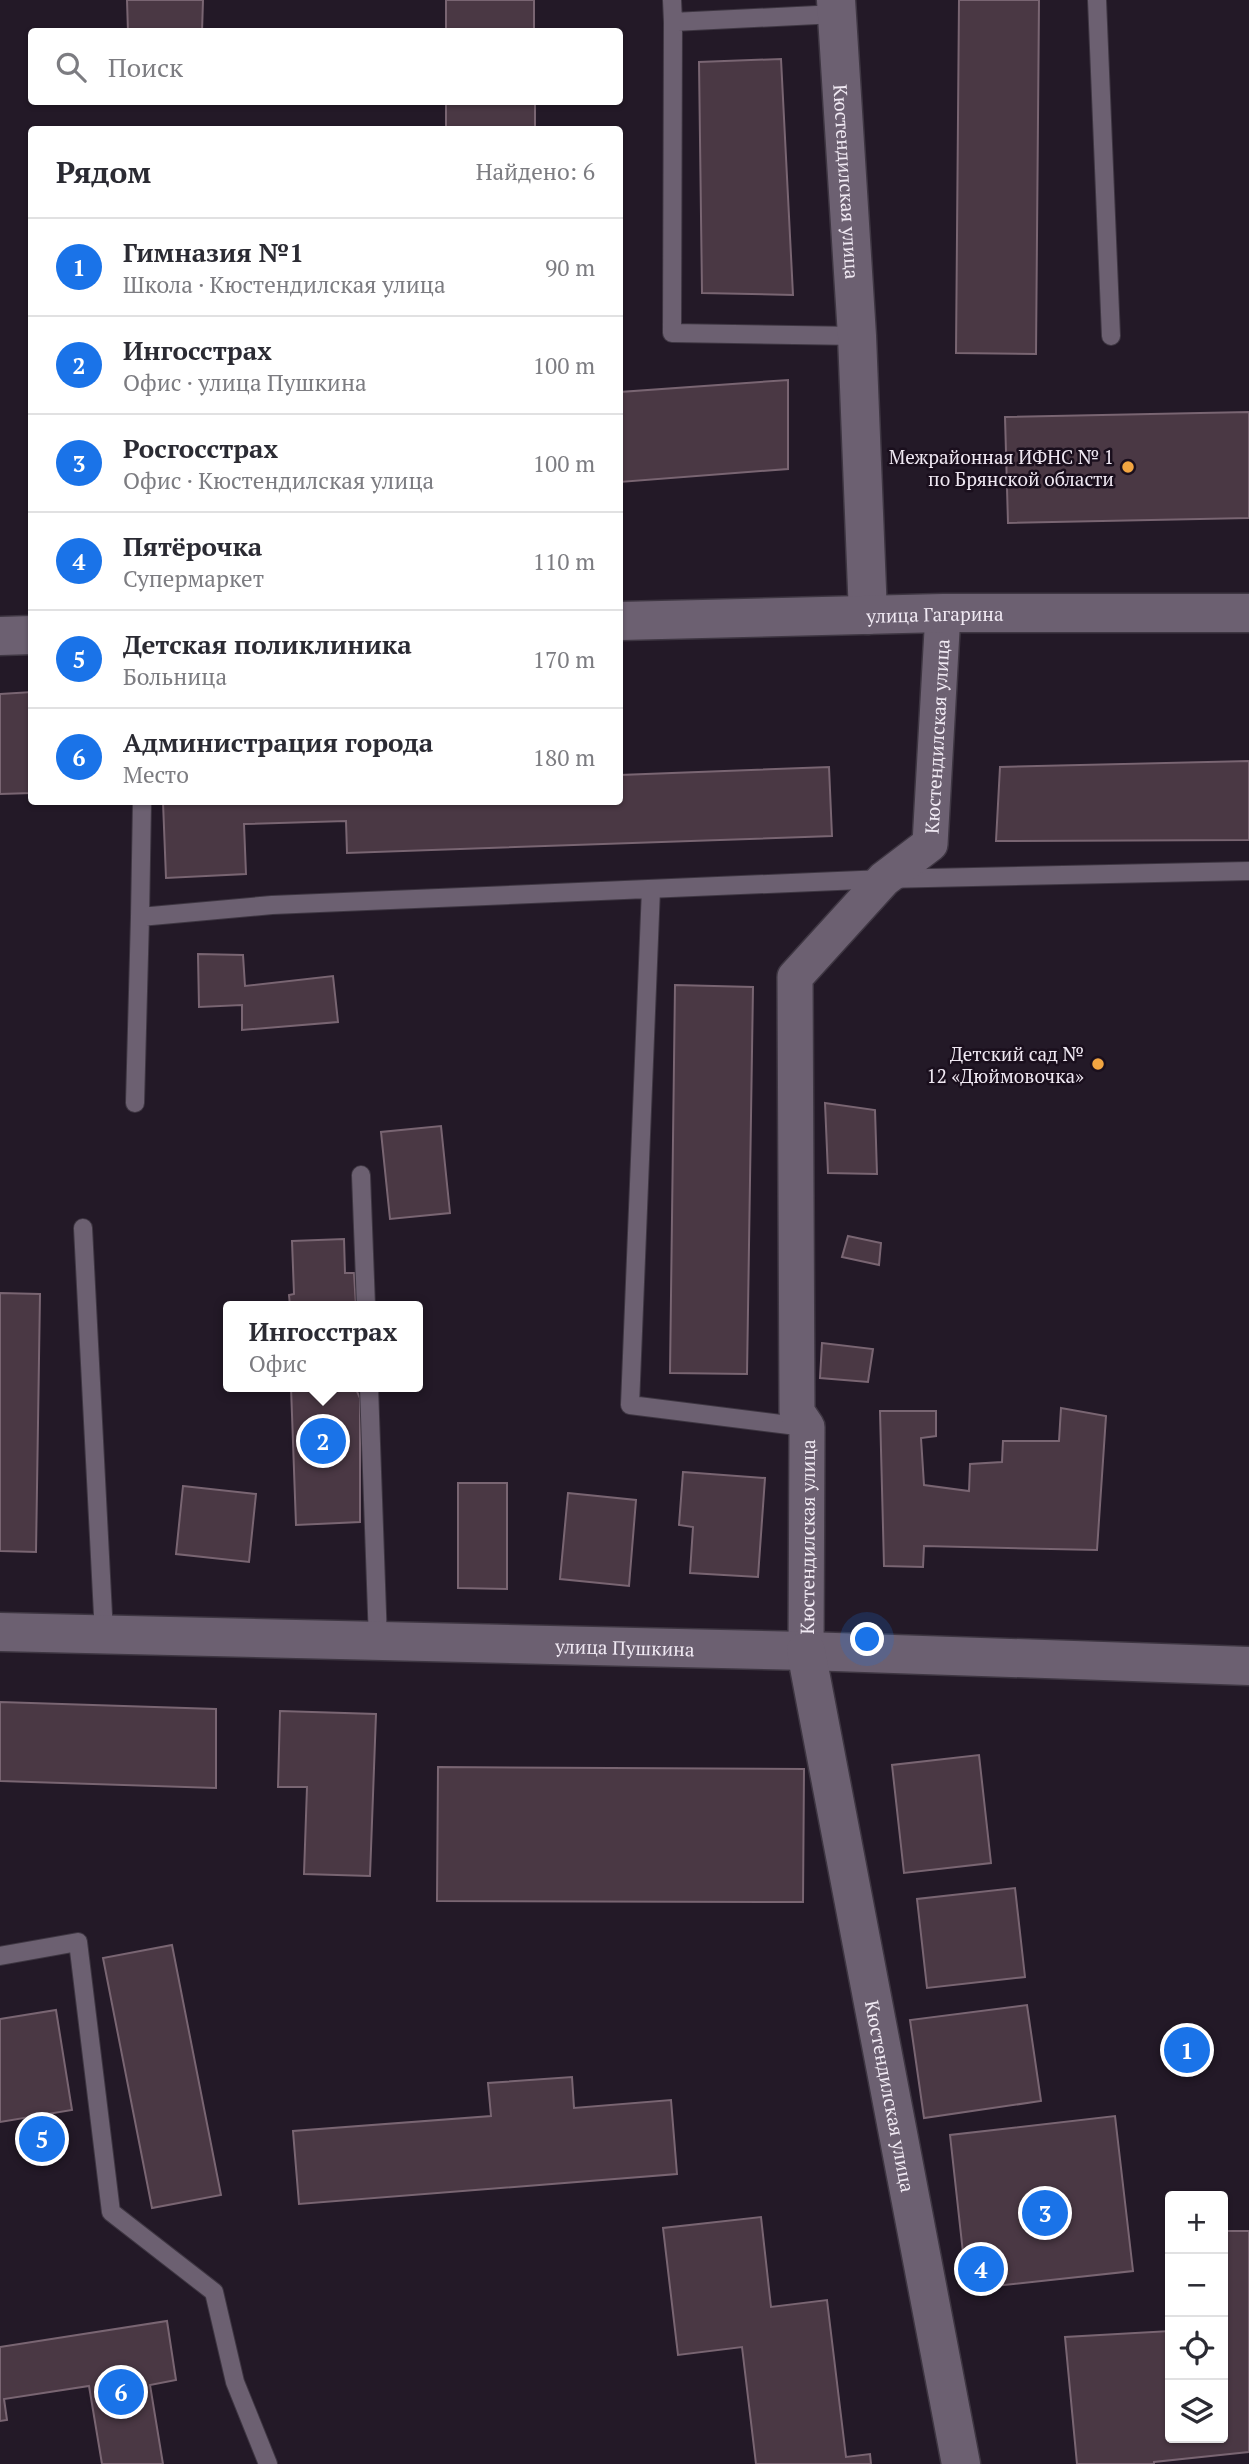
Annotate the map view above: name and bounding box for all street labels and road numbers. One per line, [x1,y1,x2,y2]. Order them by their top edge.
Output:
street label: Кюстендилская улица [829,83,866,280]
street label: улица Гагарина [865,601,1004,627]
street label: Кюстендилская улица [918,638,954,834]
street label: Кюстендилская улица [794,1439,819,1635]
street label: улица Пушкина [554,1633,695,1661]
street label: Кюстендилская улица [860,1998,921,2195]

